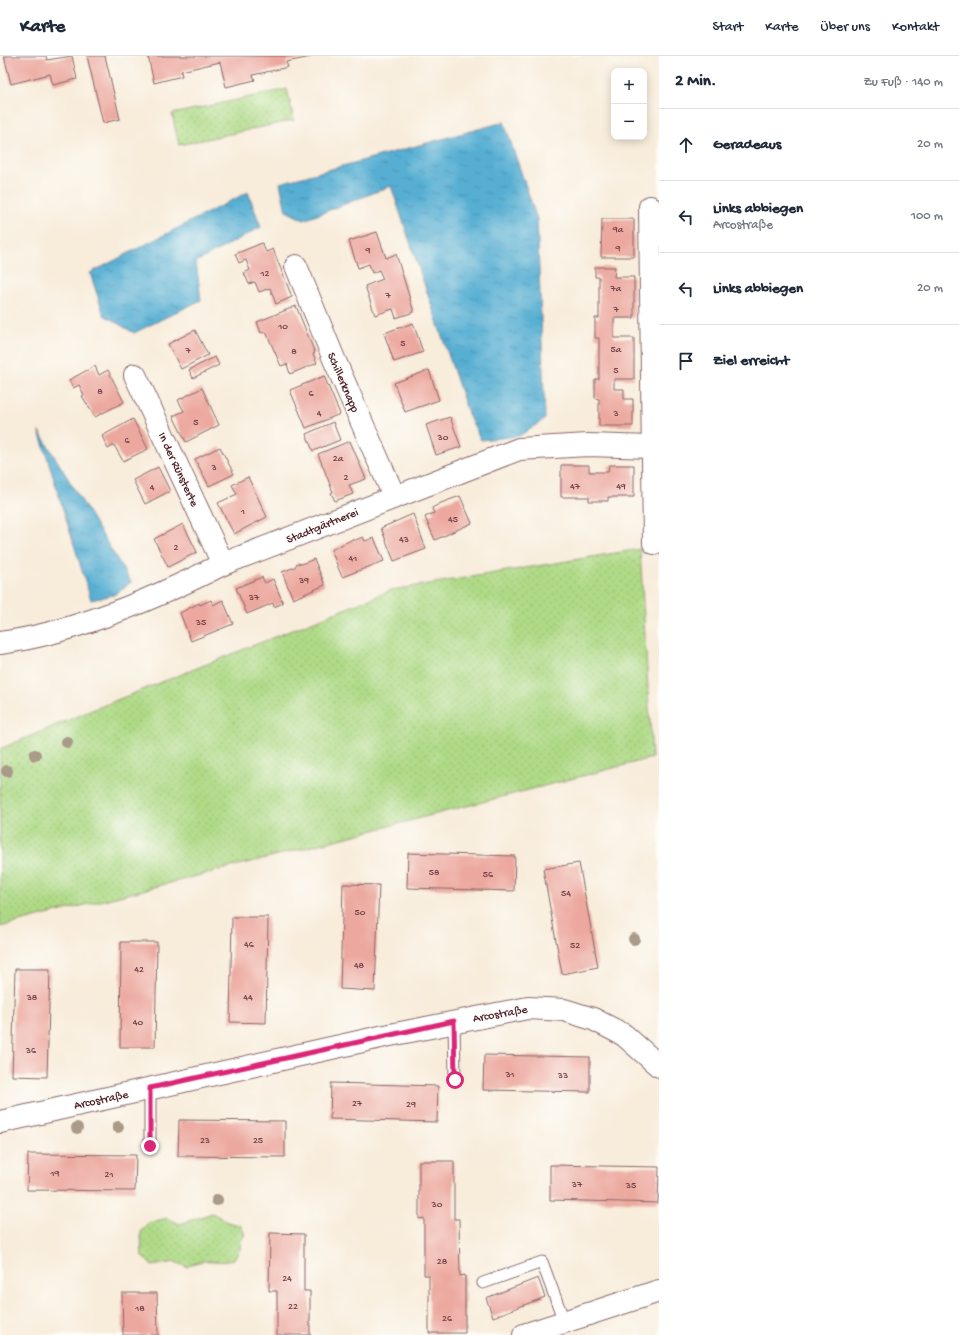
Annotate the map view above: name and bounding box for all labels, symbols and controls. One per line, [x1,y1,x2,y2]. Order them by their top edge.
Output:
text: Karte [20,16,65,39]
text: Start [713,19,743,36]
text: Karte [765,19,799,36]
text: Über uns [821,19,870,36]
text: Kontakt [892,19,939,36]
map controls [611,68,647,140]
button: + [611,68,647,104]
text: 2 Min. [675,72,716,92]
text: Zu Fuß · 140 m [863,75,943,90]
button: − [611,104,647,140]
icon: ahead [675,134,697,156]
text: Geradeaus [713,136,781,154]
text: 20 m [917,137,943,152]
text: Links abbiegen [713,200,803,218]
icon: left [675,206,697,228]
text: 100 m [911,209,943,224]
text: Arcostraße [713,218,773,233]
house number: 9a [612,224,624,236]
house number: 9 [614,243,621,255]
house number: 9 [364,245,371,257]
house number: 12 [260,268,270,280]
icon: left [675,278,697,300]
text: Links abbiegen [713,280,803,298]
text: 20 m [917,281,943,296]
house number: 7a [610,283,622,295]
house number: 7 [384,290,391,302]
house number: 7 [612,304,619,316]
house number: 10 [277,321,288,333]
house number: 5 [400,338,406,350]
house number: 5a [611,344,622,356]
house number: 7 [184,345,191,357]
house number: 8 [291,346,297,358]
icon: arrive [675,350,697,372]
street label: Schillerknapp [323,351,361,415]
text: Ziel erreicht [713,352,789,370]
house number: 5 [613,365,619,377]
house number: 8 [97,386,103,398]
house number: 6 [308,388,314,400]
house number: 4 [317,408,322,420]
house number: 3 [612,408,619,420]
house number: 5 [193,417,199,429]
street label: In der Rünsterte [154,431,201,510]
house number: 30 [437,432,449,444]
house number: 6 [124,435,130,447]
house number: 2a [333,453,344,465]
house number: 3 [210,462,217,474]
house number: 2 [344,472,349,484]
house number: 47 [570,481,581,493]
house number: 49 [616,481,626,493]
house number: 4 [150,482,155,494]
house number: 1 [240,506,245,518]
street label: Stadtgärtnerei [285,506,361,548]
house number: 45 [448,514,458,526]
house number: 43 [399,534,409,546]
house number: 2 [174,542,179,554]
house number: 41 [349,553,357,565]
house number: 39 [298,575,309,587]
house number: 37 [248,592,260,604]
house number: 35 [195,617,206,629]
house number: 58 [429,867,440,879]
house number: 56 [483,869,494,881]
house number: 54 [561,888,571,900]
house number: 50 [355,907,366,919]
house number: 46 [244,939,255,951]
house number: 52 [570,940,580,952]
house number: 48 [354,960,365,972]
house number: 42 [134,964,144,976]
house number: 38 [26,992,38,1004]
house number: 44 [243,992,253,1004]
street label: Arcostraße [472,1003,530,1027]
house number: 40 [133,1017,144,1029]
house number: 36 [25,1045,37,1057]
house number: 31 [504,1069,515,1081]
house number: 33 [557,1070,568,1082]
route start [446,1071,464,1089]
street label: Arcostraße [73,1088,131,1114]
house number: 27 [352,1098,363,1110]
house number: 29 [406,1099,416,1111]
house number: 23 [200,1135,210,1147]
house number: 25 [253,1135,263,1147]
route end [141,1137,159,1155]
house number: 19 [49,1168,60,1180]
house number: 21 [105,1169,113,1181]
house number: 37 [571,1179,583,1191]
house number: 35 [625,1180,636,1192]
house number: 30 [431,1199,443,1211]
house number: 28 [437,1256,448,1268]
house number: 24 [282,1273,292,1285]
house number: 22 [288,1301,298,1313]
house number: 18 [134,1303,145,1315]
house number: 26 [442,1313,453,1325]

